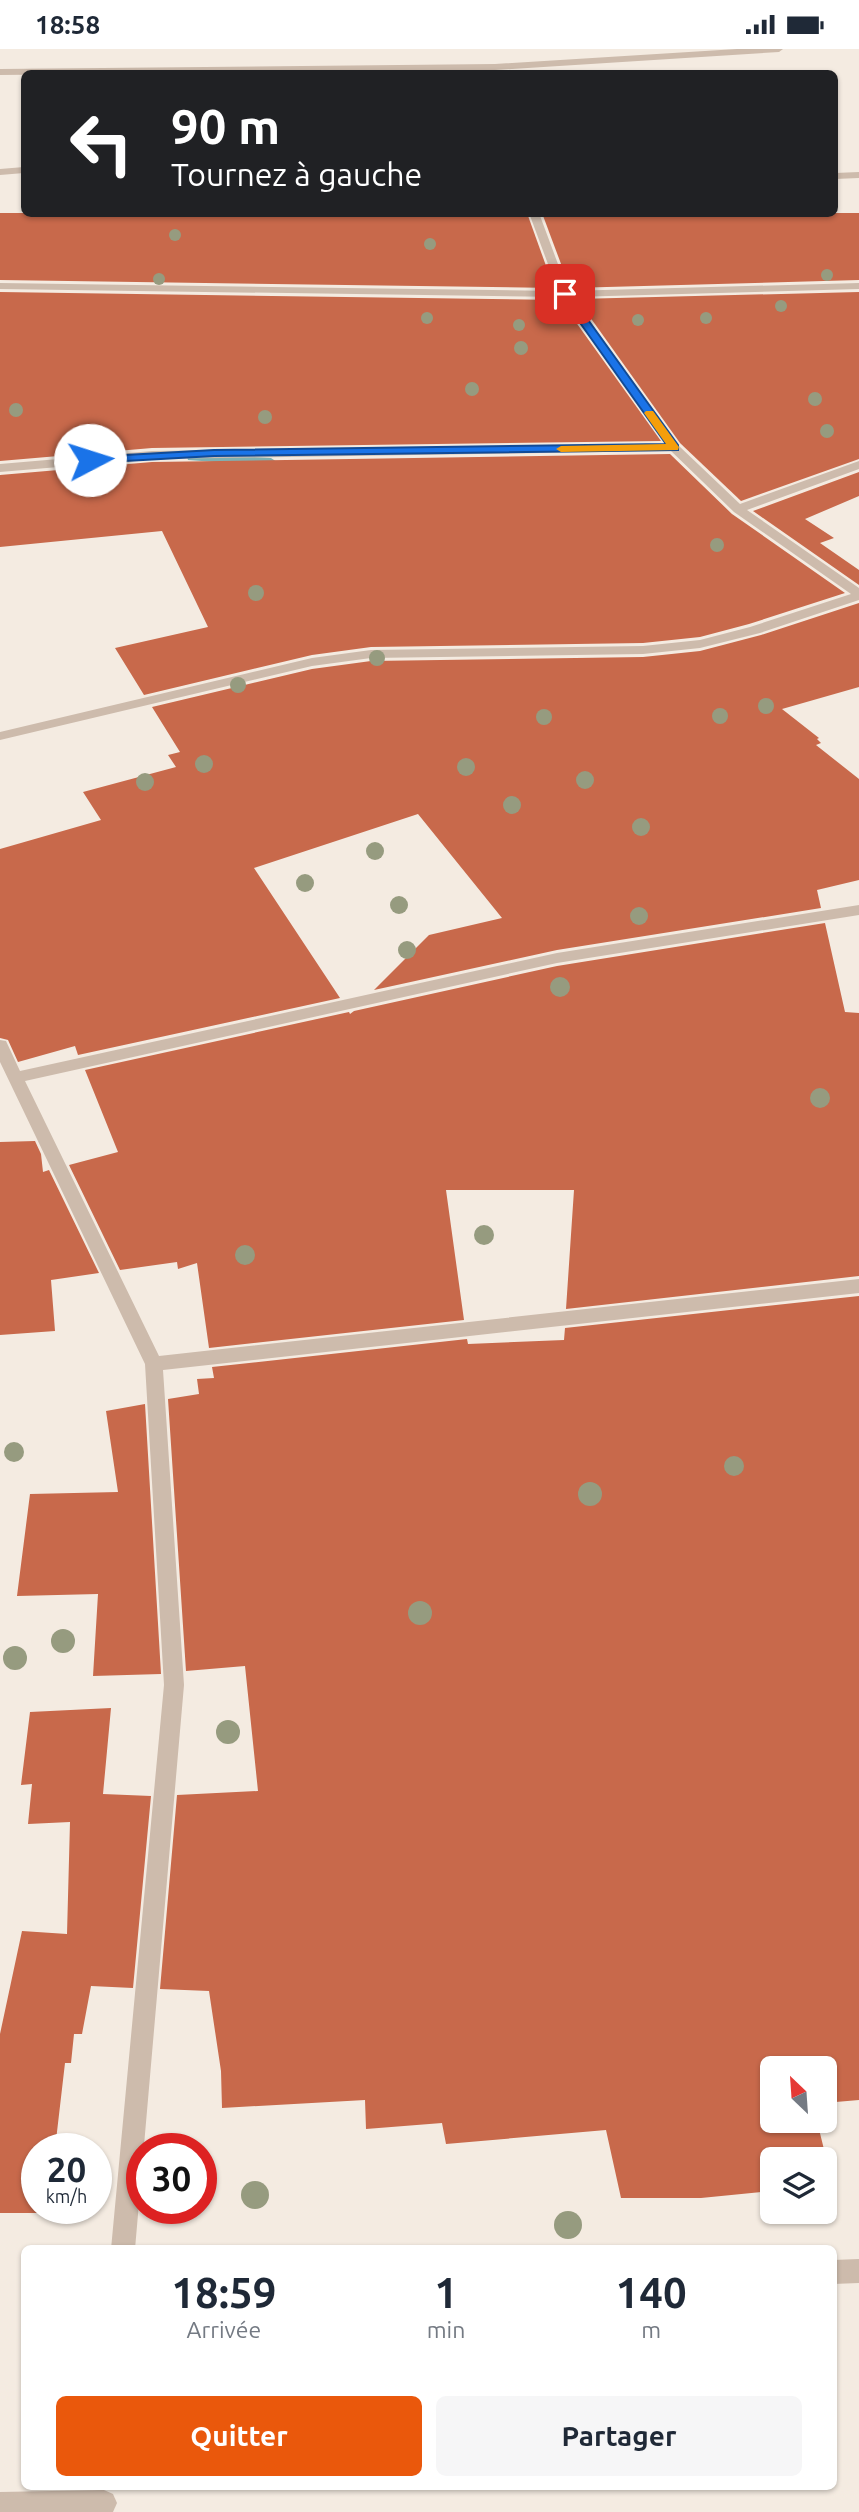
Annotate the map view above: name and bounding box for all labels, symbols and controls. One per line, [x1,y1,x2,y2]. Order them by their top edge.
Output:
text: 18:58 [35,10,100,39]
icon: left [56,98,147,189]
text: 90 m [171,98,280,153]
text: Tournez à gauche [171,156,422,192]
pin [535,264,595,324]
icon: arrive [546,275,584,313]
position arrow [53,423,127,497]
north arrow [760,2056,836,2133]
map controls [760,2056,837,2224]
speed limit sign: 30 [126,2133,217,2224]
button: layers [760,2147,837,2224]
text: 20 [47,2149,86,2189]
text: km/h [46,2186,87,2206]
text: 18:59 [171,2269,276,2316]
text: 1 [434,2269,458,2316]
text: 140 [616,2269,687,2316]
text: Arrivée [187,2317,261,2342]
text: min [427,2317,465,2342]
text: m [641,2317,661,2342]
button: Quitter [56,2396,422,2476]
button: Partager [436,2396,802,2476]

